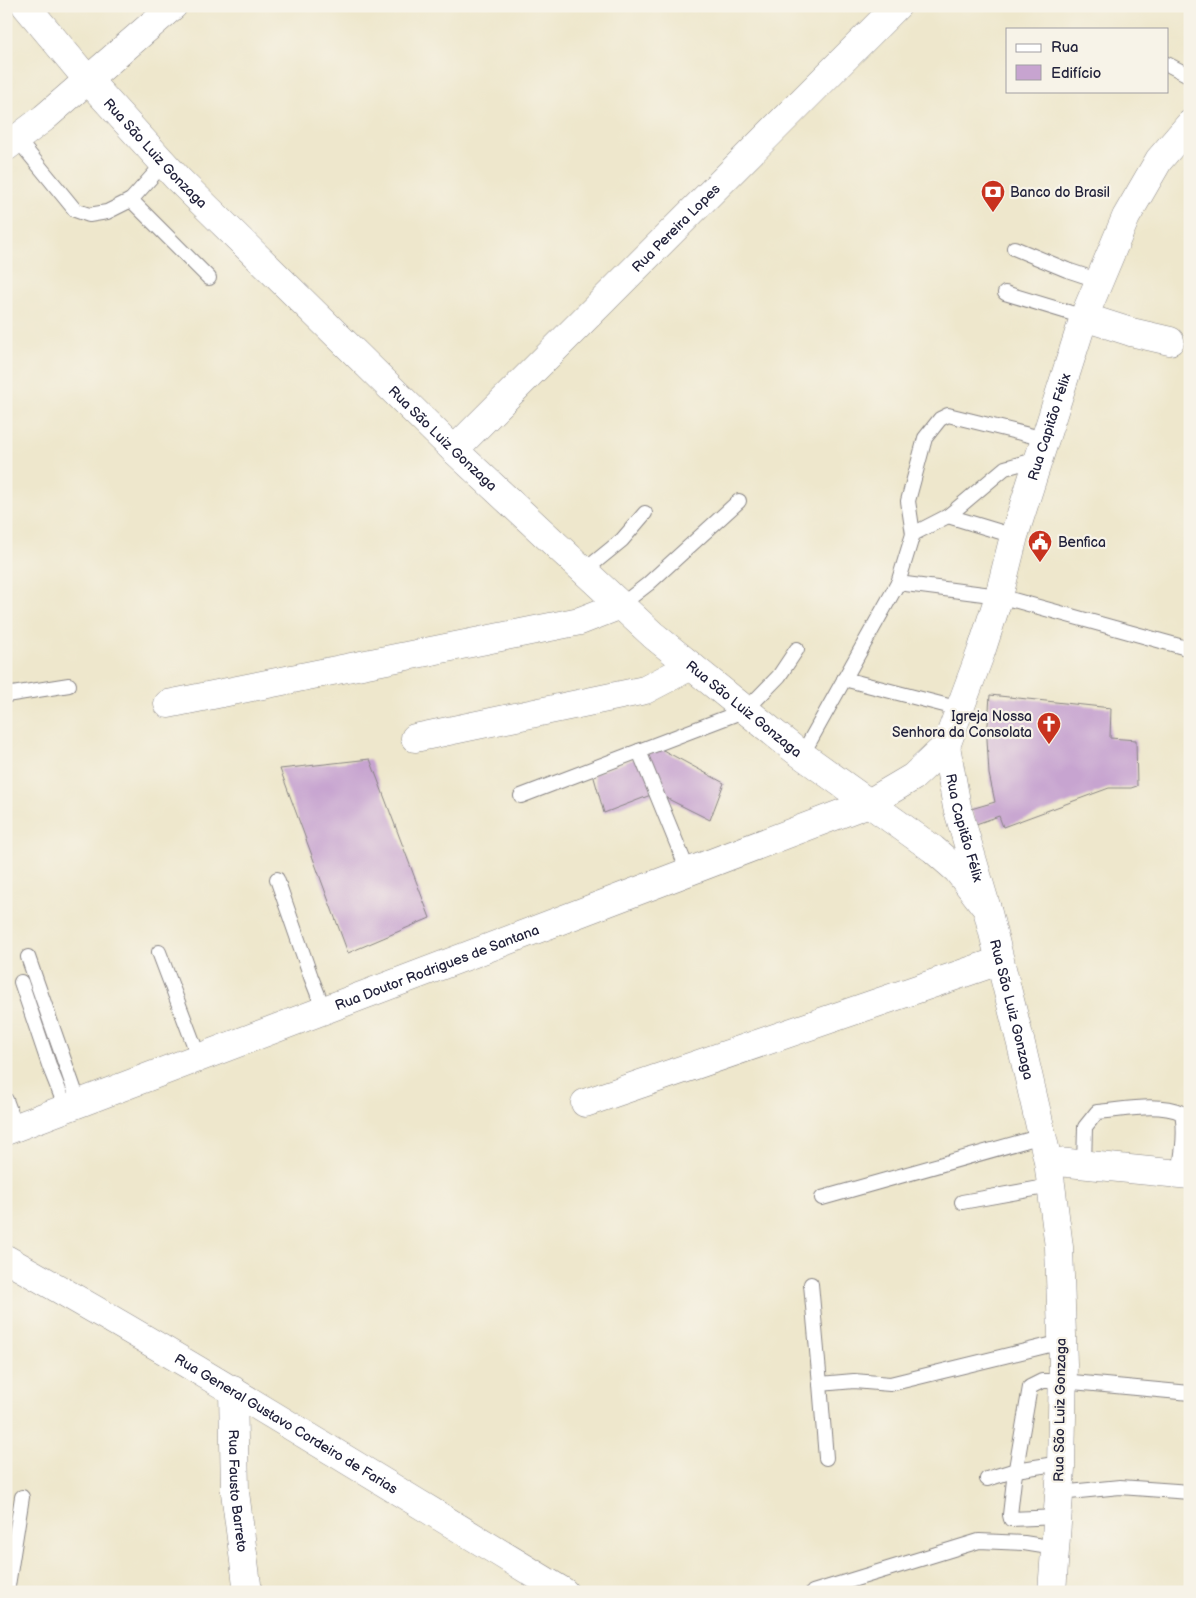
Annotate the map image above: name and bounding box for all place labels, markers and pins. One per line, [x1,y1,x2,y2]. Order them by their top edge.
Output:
bank icon: Banco do Brasil [980,179,1006,213]
place label: Banco do Brasil [1010,184,1110,201]
public building icon: Benfica [1027,529,1053,563]
place label: Benfica [1058,534,1106,551]
place label: Igreja Nossa Senhora da Consolata [892,708,1032,741]
church icon: Igreja Nossa Senhora da Consolata [1036,711,1062,745]

